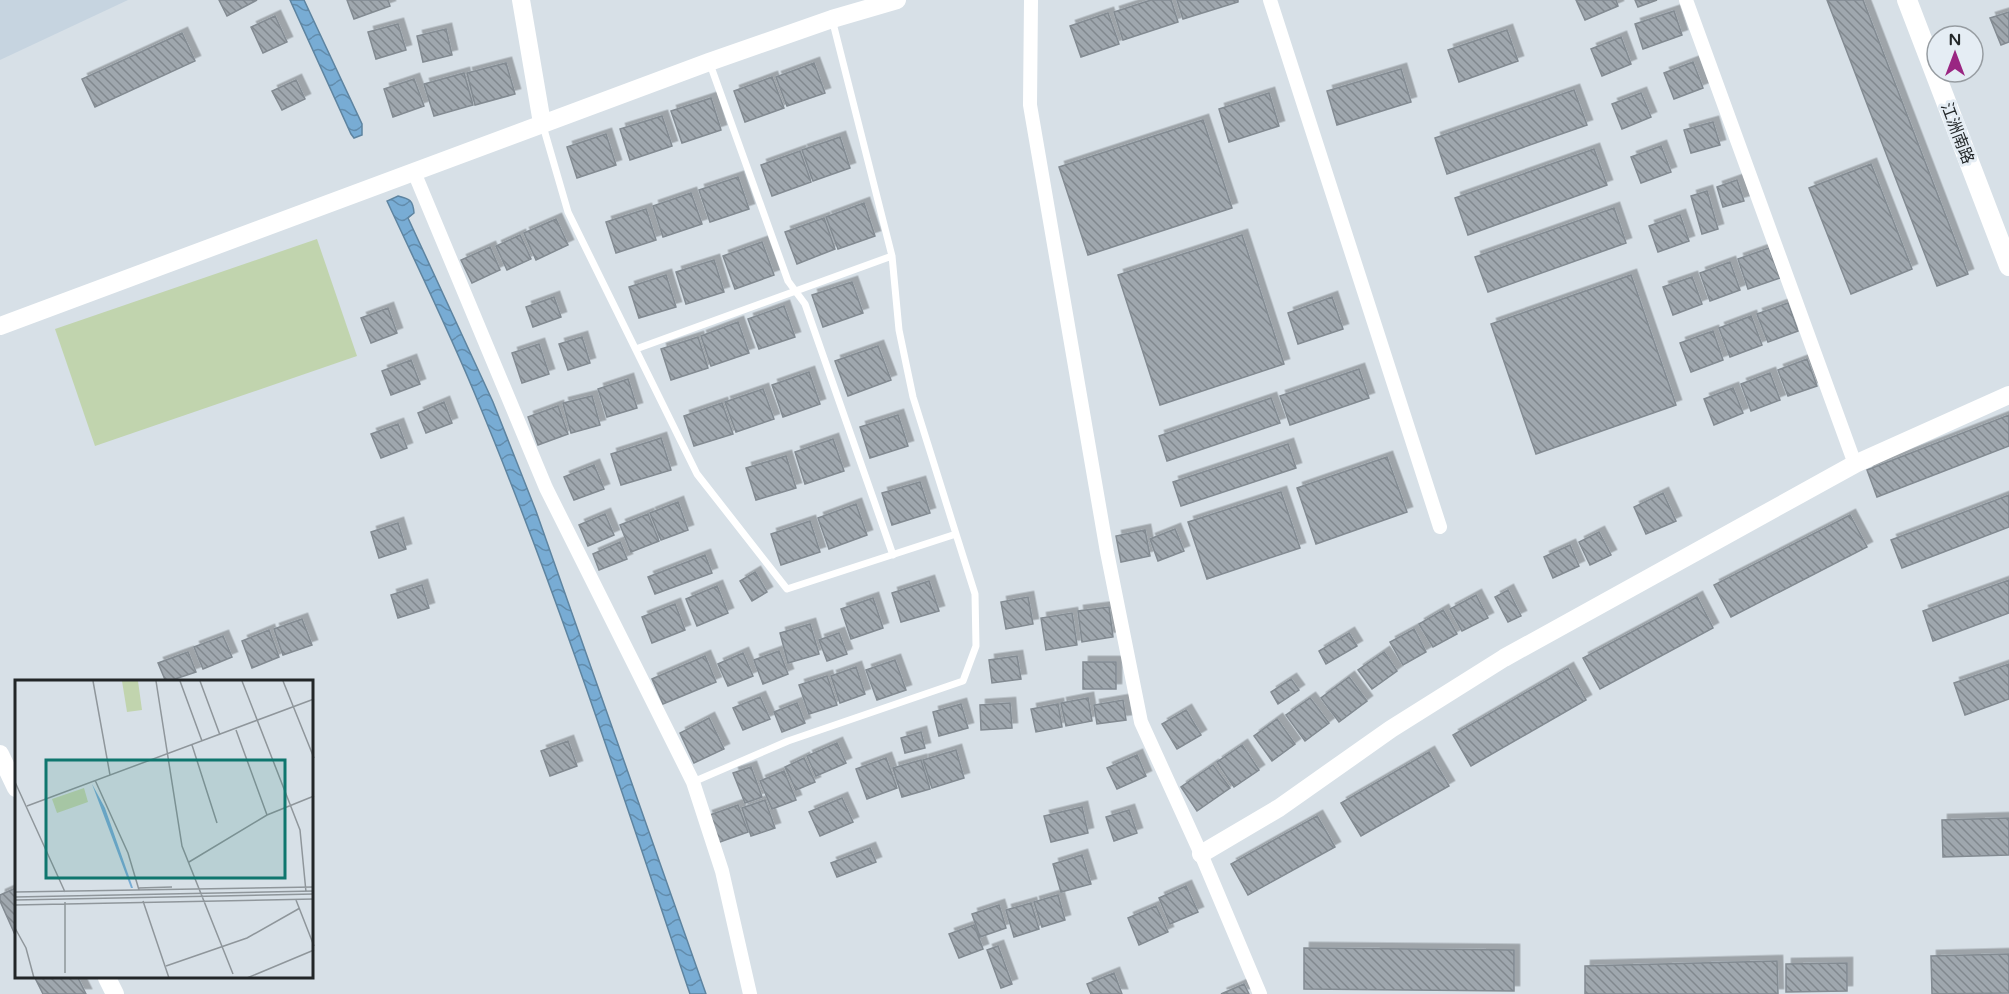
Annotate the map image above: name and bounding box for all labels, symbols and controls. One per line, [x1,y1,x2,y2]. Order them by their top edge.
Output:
north arrow [1925,24,1985,84]
text: N [1949,30,1961,50]
street label: 江洲南路 [1936,100,1978,167]
inset map [15,680,314,979]

